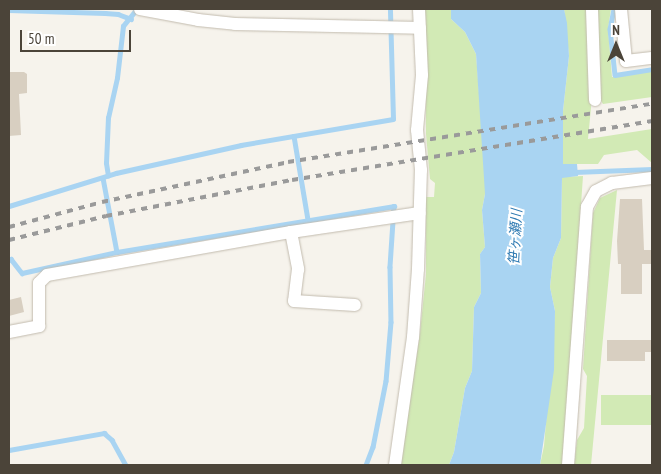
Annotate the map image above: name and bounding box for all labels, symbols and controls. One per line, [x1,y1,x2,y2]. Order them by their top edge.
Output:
scale bar [22,20,134,52]
north arrow [591,20,641,70]
text: N [612,21,620,39]
text: 50 m [28,29,54,48]
water label: 笹ヶ瀬川 [505,209,525,265]

